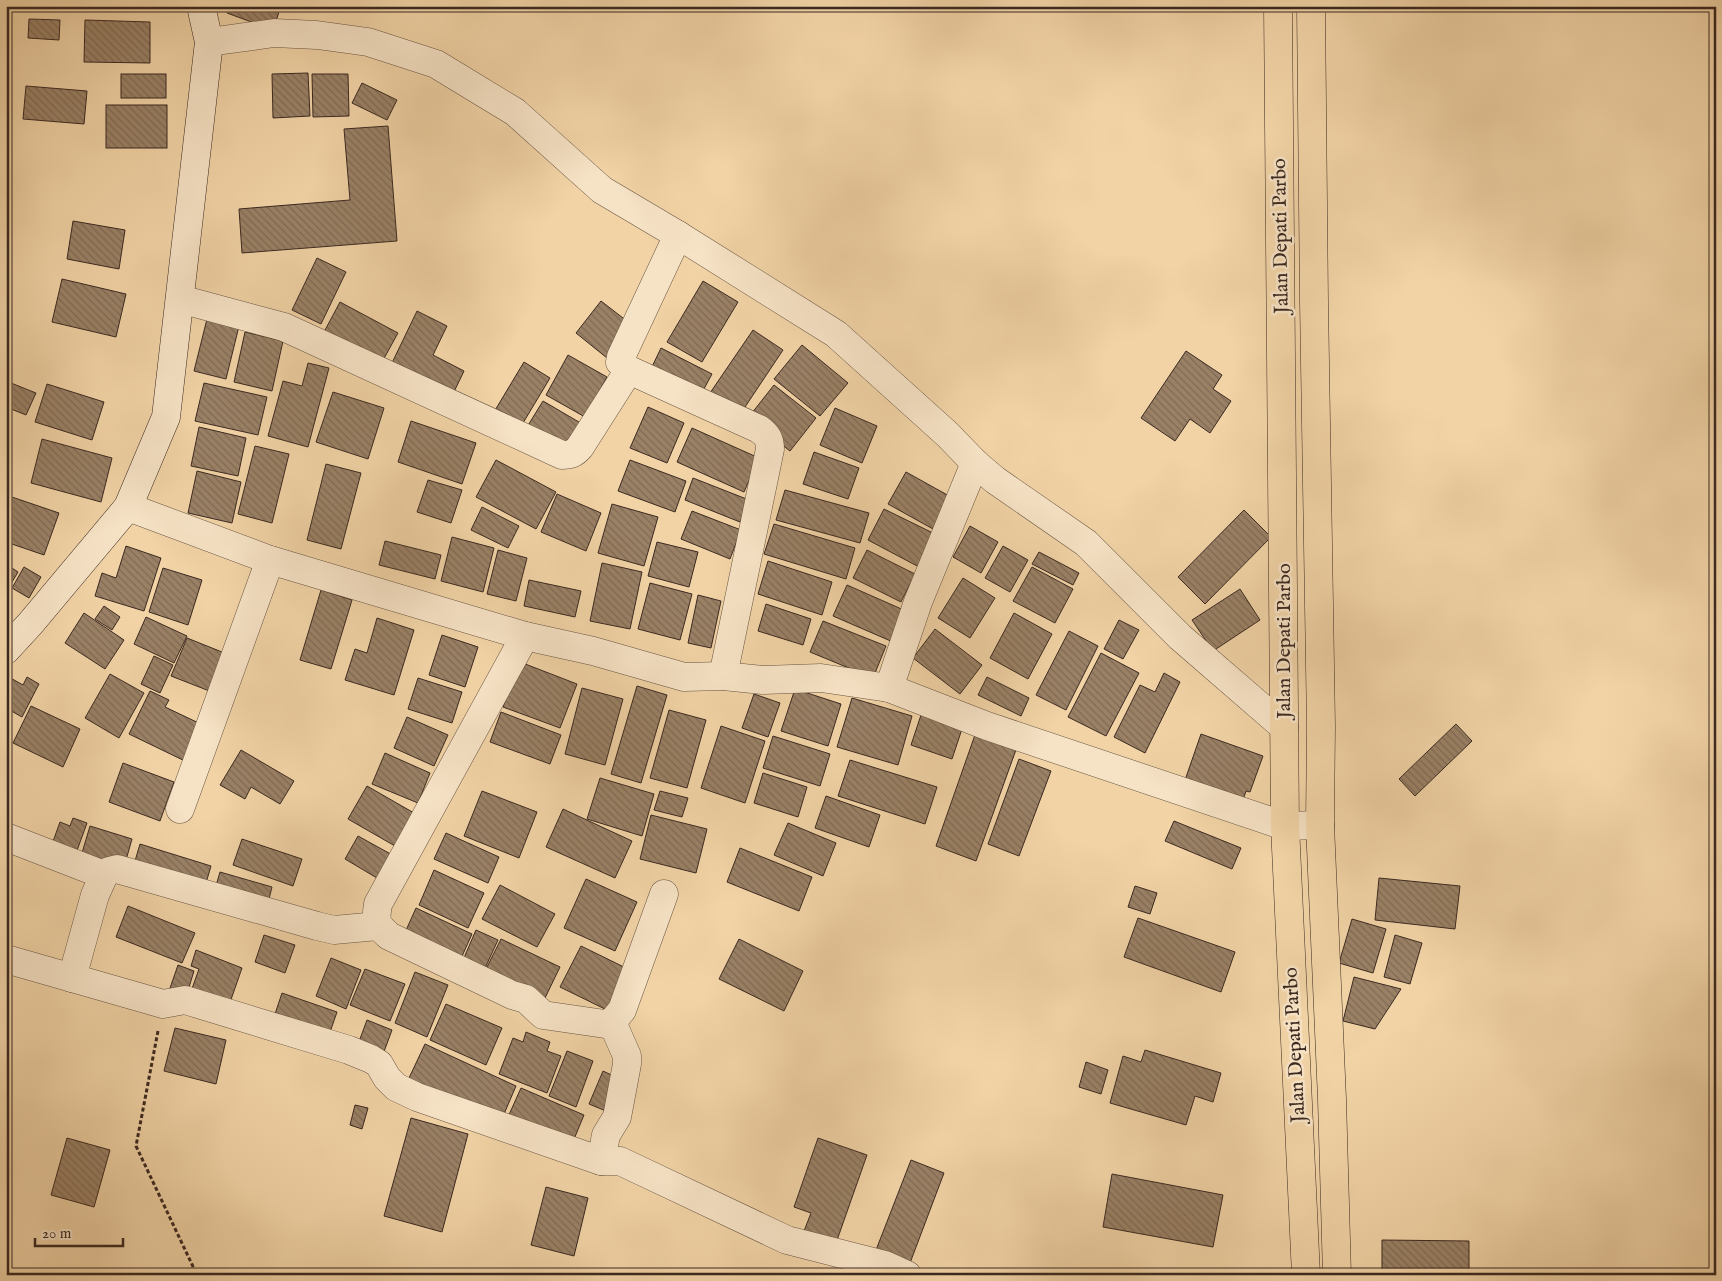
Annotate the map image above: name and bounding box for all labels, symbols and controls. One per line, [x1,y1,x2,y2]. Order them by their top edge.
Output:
street label: Jalan Depati Parbo [1267,158,1295,316]
street label: Jalan Depati Parbo [1272,563,1297,721]
street label: Jalan Depati Parbo [1278,966,1312,1125]
scale bar [35,1216,122,1248]
text: 20 m [42,1224,72,1243]

